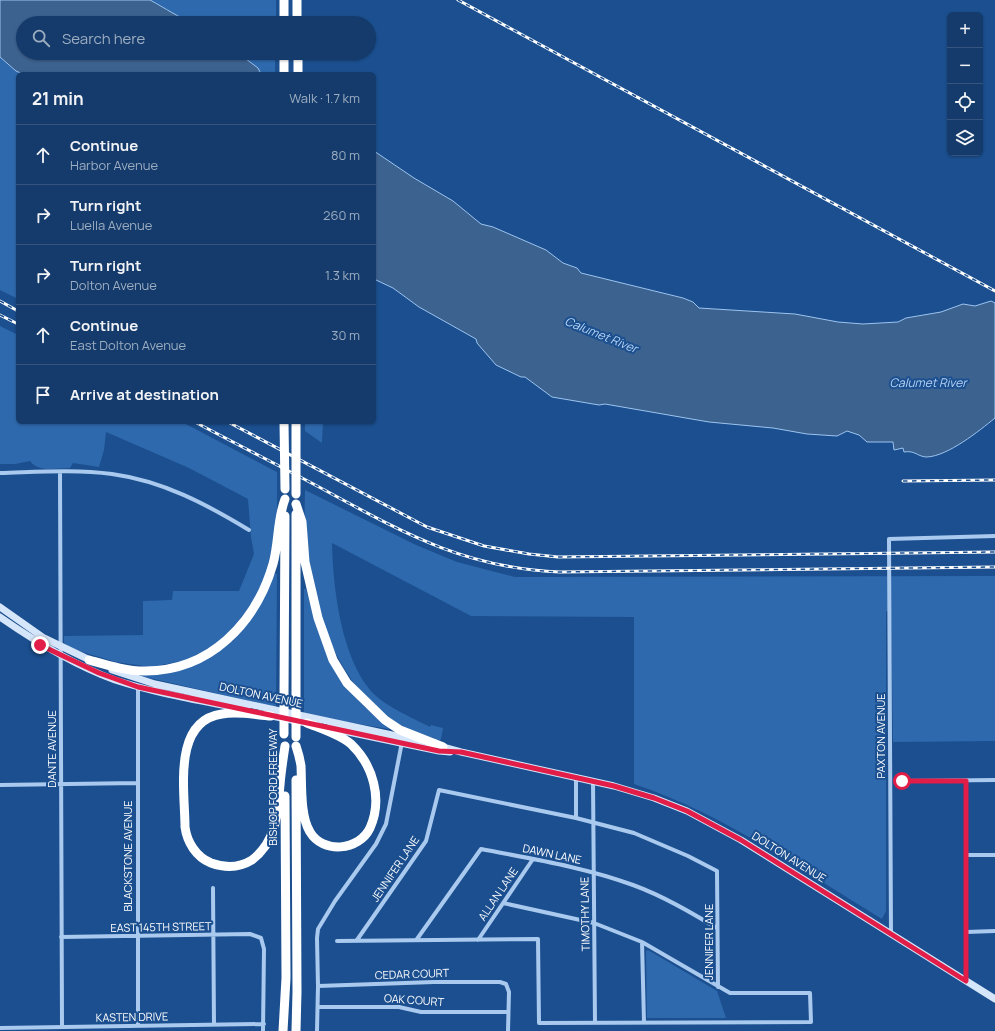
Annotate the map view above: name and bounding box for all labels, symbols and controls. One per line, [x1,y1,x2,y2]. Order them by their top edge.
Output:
map controls [947,12,983,156]
button: + [947,12,983,48]
search box [16,16,376,60]
icon: search [30,27,52,49]
text: Search here [62,28,145,49]
button: − [947,48,983,84]
button: locate [947,84,983,120]
text: 21 min [32,87,84,110]
text: Walk · 1.7 km [289,89,360,107]
button: layers [947,120,983,156]
text: Continue [70,135,138,156]
icon: ahead [32,144,54,166]
text: 80 m [331,146,360,164]
text: Harbor Avenue [70,156,158,174]
text: Turn right [70,195,141,216]
icon: right [32,204,54,226]
text: 260 m [323,206,360,224]
text: Luella Avenue [70,216,152,234]
text: Turn right [70,255,141,276]
icon: right [32,264,54,286]
text: 1.3 km [325,266,360,284]
text: Dolton Avenue [70,276,157,294]
water label: Calumet River [562,312,642,357]
text: Continue [70,315,138,336]
icon: ahead [32,324,54,346]
text: 30 m [331,326,360,344]
text: East Dolton Avenue [70,336,186,354]
water label: Calumet River [889,374,968,391]
icon: arrive [32,384,54,406]
text: Arrive at destination [70,384,219,405]
route end [31,636,49,654]
street label: DOLTON AVENUE [218,678,304,711]
street label: PAXTON AVENUE [873,693,888,779]
street label: DANTE AVENUE [44,710,59,788]
street label: BISHOP FORD FREEWAY [265,727,280,846]
route start [893,772,911,790]
street label: BLACKSTONE AVENUE [120,800,135,912]
street label: DOLTON AVENUE [749,828,829,885]
street label: JENNIFER LANE [367,833,422,905]
street label: DAWN LANE [521,840,583,867]
street label: ALLAN LANE [474,864,521,923]
street label: TIMOTHY LANE [576,877,593,951]
street label: JENNIFER LANE [701,904,716,980]
street label: EAST 145TH STREET [110,918,212,935]
street label: CEDAR COURT [375,965,450,982]
street label: OAK COURT [383,990,445,1009]
street label: KASTEN DRIVE [96,1008,168,1025]

